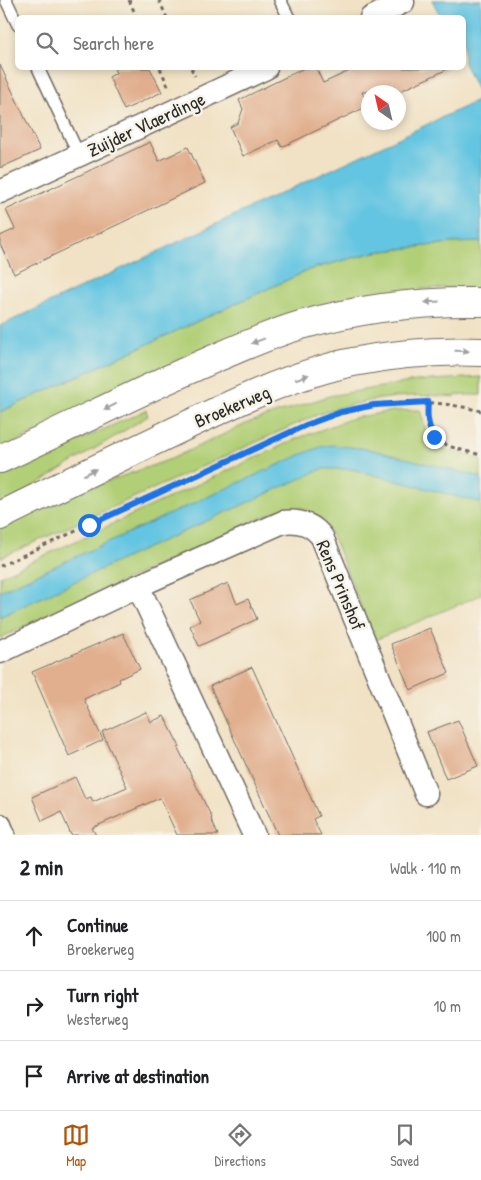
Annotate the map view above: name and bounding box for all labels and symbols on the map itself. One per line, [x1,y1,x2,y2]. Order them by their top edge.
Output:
street label: Zuijder Vlaerdinge [83,85,209,163]
north arrow [361,85,406,130]
one-way arrow [424,298,440,306]
one-way arrow [250,338,265,345]
one-way arrow [454,347,470,355]
one-way arrow [295,373,310,380]
street label: Broekerweg [190,378,274,434]
one-way arrow [103,403,117,411]
route end [423,426,446,449]
one-way arrow [83,467,97,475]
route start [78,514,101,537]
street label: Rens Prinshof [310,536,372,634]

